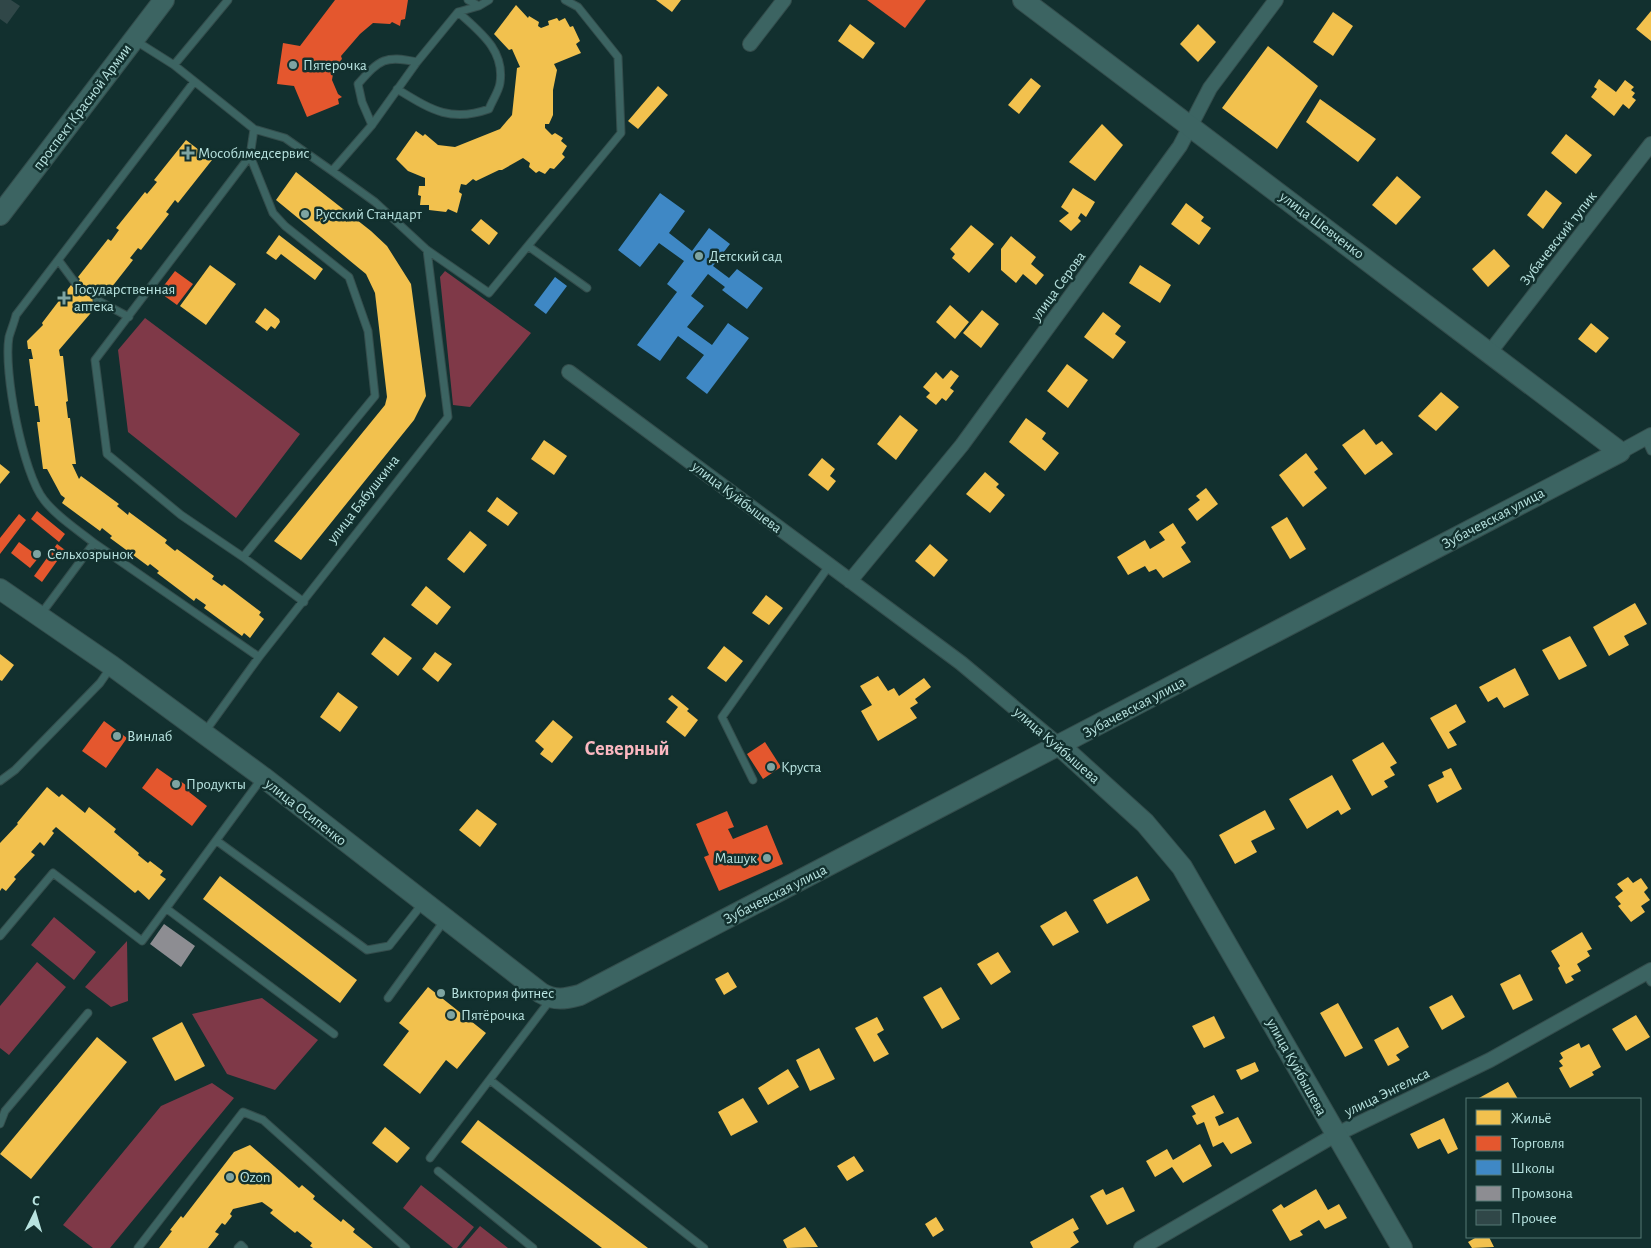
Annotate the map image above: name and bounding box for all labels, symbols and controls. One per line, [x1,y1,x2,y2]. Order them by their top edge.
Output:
street label: проспект Красной Армии [30,42,135,173]
place label: Пятерочка [303,58,367,73]
marker: Пятерочка [287,59,299,71]
place label: Мособлмедсервис [198,146,310,161]
marker: Мособлмедсервис [182,147,194,159]
street label: улица Шевченко [1276,188,1367,262]
street label: Зубачевский тупик [1517,189,1600,288]
place label: Русский Стандарт [315,207,422,222]
marker: Русский Стандарт [299,208,311,220]
place label: Детский сад [709,249,782,264]
street label: улица Серова [1028,249,1089,325]
marker: Детский сад [693,250,705,262]
place label: Государственная аптека [74,282,175,314]
marker: Государственная аптека [58,292,70,304]
street label: улица Бабушкина [324,452,402,547]
street label: улица Куйбышева [688,458,785,536]
street label: Зубачевская улица [1440,485,1547,552]
place label: Сельхозрынок [47,547,134,562]
marker: Сельхозрынок [31,548,43,560]
street label: Зубачевская улица [1081,674,1188,741]
street label: улица Куйбышева [1010,703,1103,787]
place label: Винлаб [127,729,172,744]
marker: Винлаб [111,730,123,742]
district label: Северный [584,739,670,759]
place label: Круста [781,760,822,775]
marker: Круста [765,761,777,773]
street label: улица Осипенко [261,776,349,849]
place label: Продукты [186,777,246,792]
marker: Продукты [170,778,182,790]
place label: Машук [714,851,757,866]
marker: Машук [761,852,773,864]
street label: Зубачевская улица [721,862,829,927]
place label: Виктория фитнес [451,986,554,1001]
marker: Виктория фитнес [435,987,447,999]
place label: Пятёрочка [461,1008,525,1023]
marker: Пятёрочка [445,1009,457,1021]
street label: улица Куйбышева [1263,1015,1329,1118]
street label: улица Энгельса [1341,1065,1432,1120]
legend [1466,1098,1641,1238]
text: Жильё [1511,1111,1551,1126]
text: Торговля [1511,1136,1565,1151]
text: Школы [1511,1161,1555,1176]
place label: Ozon [240,1170,270,1185]
marker: Ozon [224,1171,236,1183]
text: Промзона [1511,1186,1573,1201]
north arrow [10,1188,60,1238]
text: С [32,1194,41,1208]
text: Прочее [1511,1211,1557,1226]

